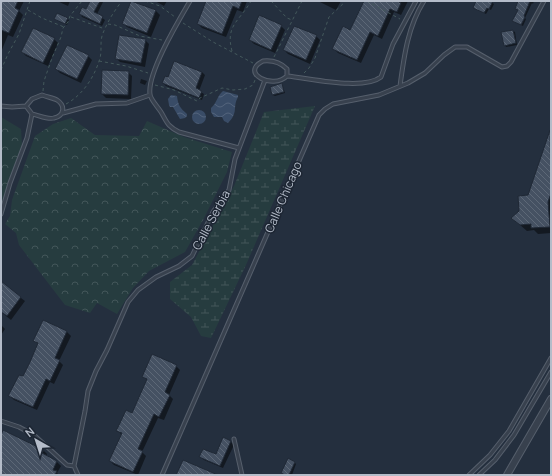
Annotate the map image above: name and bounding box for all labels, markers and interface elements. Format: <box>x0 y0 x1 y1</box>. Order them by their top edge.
street label: Calle Chicago <box>260 159 306 235</box>
street label: Calle Serbia <box>188 187 234 253</box>
north arrow <box>16 420 56 460</box>
text: N <box>22 423 37 440</box>

